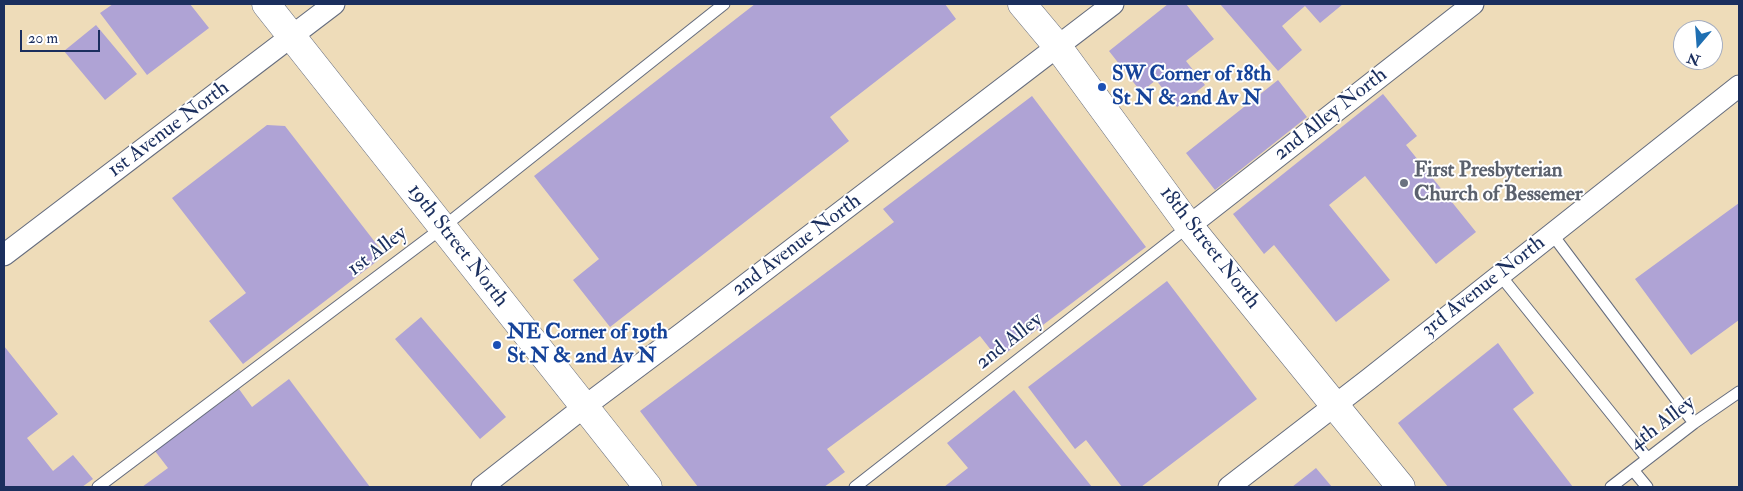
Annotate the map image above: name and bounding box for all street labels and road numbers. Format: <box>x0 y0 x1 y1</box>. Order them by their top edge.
street label: 2nd Alley North <box>1269 63 1393 167</box>
street label: 1st Avenue North <box>103 76 235 184</box>
street label: 19th Street North <box>401 179 513 313</box>
street label: 18th Street North <box>1153 182 1265 314</box>
street label: 2nd Avenue North <box>727 189 867 303</box>
street label: 1st Alley <box>343 221 413 283</box>
street label: 3rd Avenue North <box>1417 231 1551 343</box>
street label: 2nd Alley <box>971 308 1049 376</box>
street label: 4th Alley <box>1625 391 1701 457</box>

